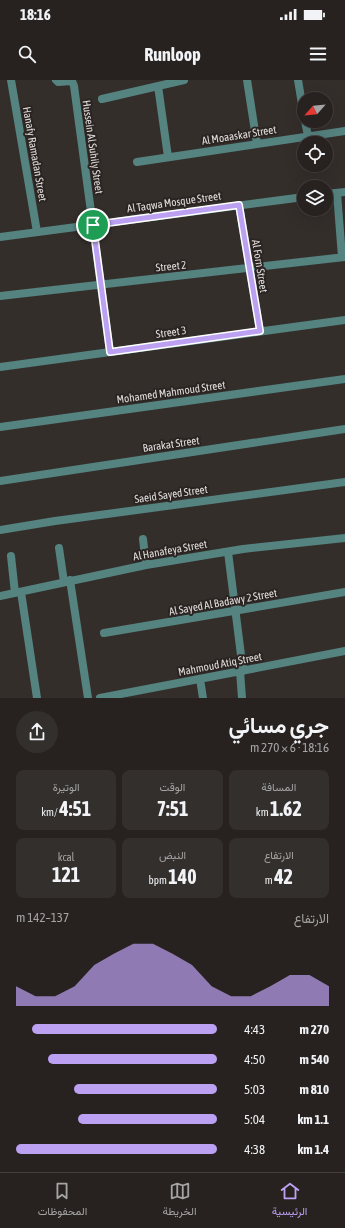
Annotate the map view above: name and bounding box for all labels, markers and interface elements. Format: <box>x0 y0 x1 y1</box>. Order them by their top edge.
text: 18:16 <box>20 6 51 23</box>
icon: search <box>16 43 38 65</box>
icon: menu <box>307 43 329 65</box>
text: Runloop <box>144 44 201 65</box>
north arrow <box>297 92 333 128</box>
map controls <box>297 92 333 216</box>
street label: Hussein Al Suhily Street <box>80 99 106 195</box>
street label: Hanafy Ramadan Street <box>21 106 49 202</box>
street label: Al Moaaskar Street <box>201 123 277 147</box>
button: locate <box>297 136 333 172</box>
button: layers <box>297 180 333 216</box>
street label: Al Taqwa Mosque Street <box>126 189 222 215</box>
pin <box>76 208 110 242</box>
icon: arrive <box>82 214 104 236</box>
street label: Al Forn Street <box>250 239 270 293</box>
street label: Street 2 <box>155 258 187 274</box>
street label: Street 3 <box>155 324 187 340</box>
street label: Mohamed Mahmoud Street <box>116 378 226 406</box>
street label: Barakat Street <box>142 434 200 454</box>
street label: Saeid Sayed Street <box>134 483 208 505</box>
street label: Al Hanafeya Street <box>132 538 208 562</box>
street label: Al Sayed Al Badawy 2 Street <box>168 587 278 617</box>
street label: Mahmoud Atiq Street <box>177 650 263 678</box>
button: share <box>16 711 58 753</box>
text: جري مسائي <box>228 712 329 738</box>
text: 18:16 · 6 × 270 m <box>250 740 329 755</box>
text: الوتيرة <box>53 781 80 793</box>
text: الوقت <box>160 781 185 793</box>
text: المسافة <box>261 781 296 793</box>
text: 4:51 <box>59 797 91 820</box>
text: 7:51 <box>157 797 188 820</box>
text: 1.62 <box>270 797 302 820</box>
text: /km <box>41 806 59 818</box>
text: km <box>256 806 270 818</box>
text: النبض <box>159 849 186 861</box>
text: الارتفاع <box>264 849 294 861</box>
text: kcal <box>58 851 75 863</box>
text: 121 <box>52 863 80 886</box>
text: 140 <box>168 865 197 888</box>
text: 42 <box>274 865 293 888</box>
text: bpm <box>148 874 168 886</box>
text: m <box>265 874 274 886</box>
text: 137–142 m <box>16 910 69 925</box>
text: الارتفاع <box>294 911 329 926</box>
text: 4:43 <box>244 1022 265 1037</box>
text: 270 m <box>300 1022 329 1037</box>
text: 4:50 <box>244 1052 265 1067</box>
text: 540 m <box>300 1052 329 1067</box>
text: 5:03 <box>244 1082 265 1097</box>
text: 810 m <box>300 1082 329 1097</box>
text: 5:04 <box>244 1112 265 1127</box>
text: 1.1 km <box>298 1112 329 1127</box>
text: 4:38 <box>244 1142 265 1157</box>
text: 1.4 km <box>298 1142 329 1157</box>
tab: المحفوظات <box>38 1180 87 1221</box>
tab: الخريطة <box>162 1180 197 1221</box>
tab: الرئيسية <box>272 1180 307 1221</box>

